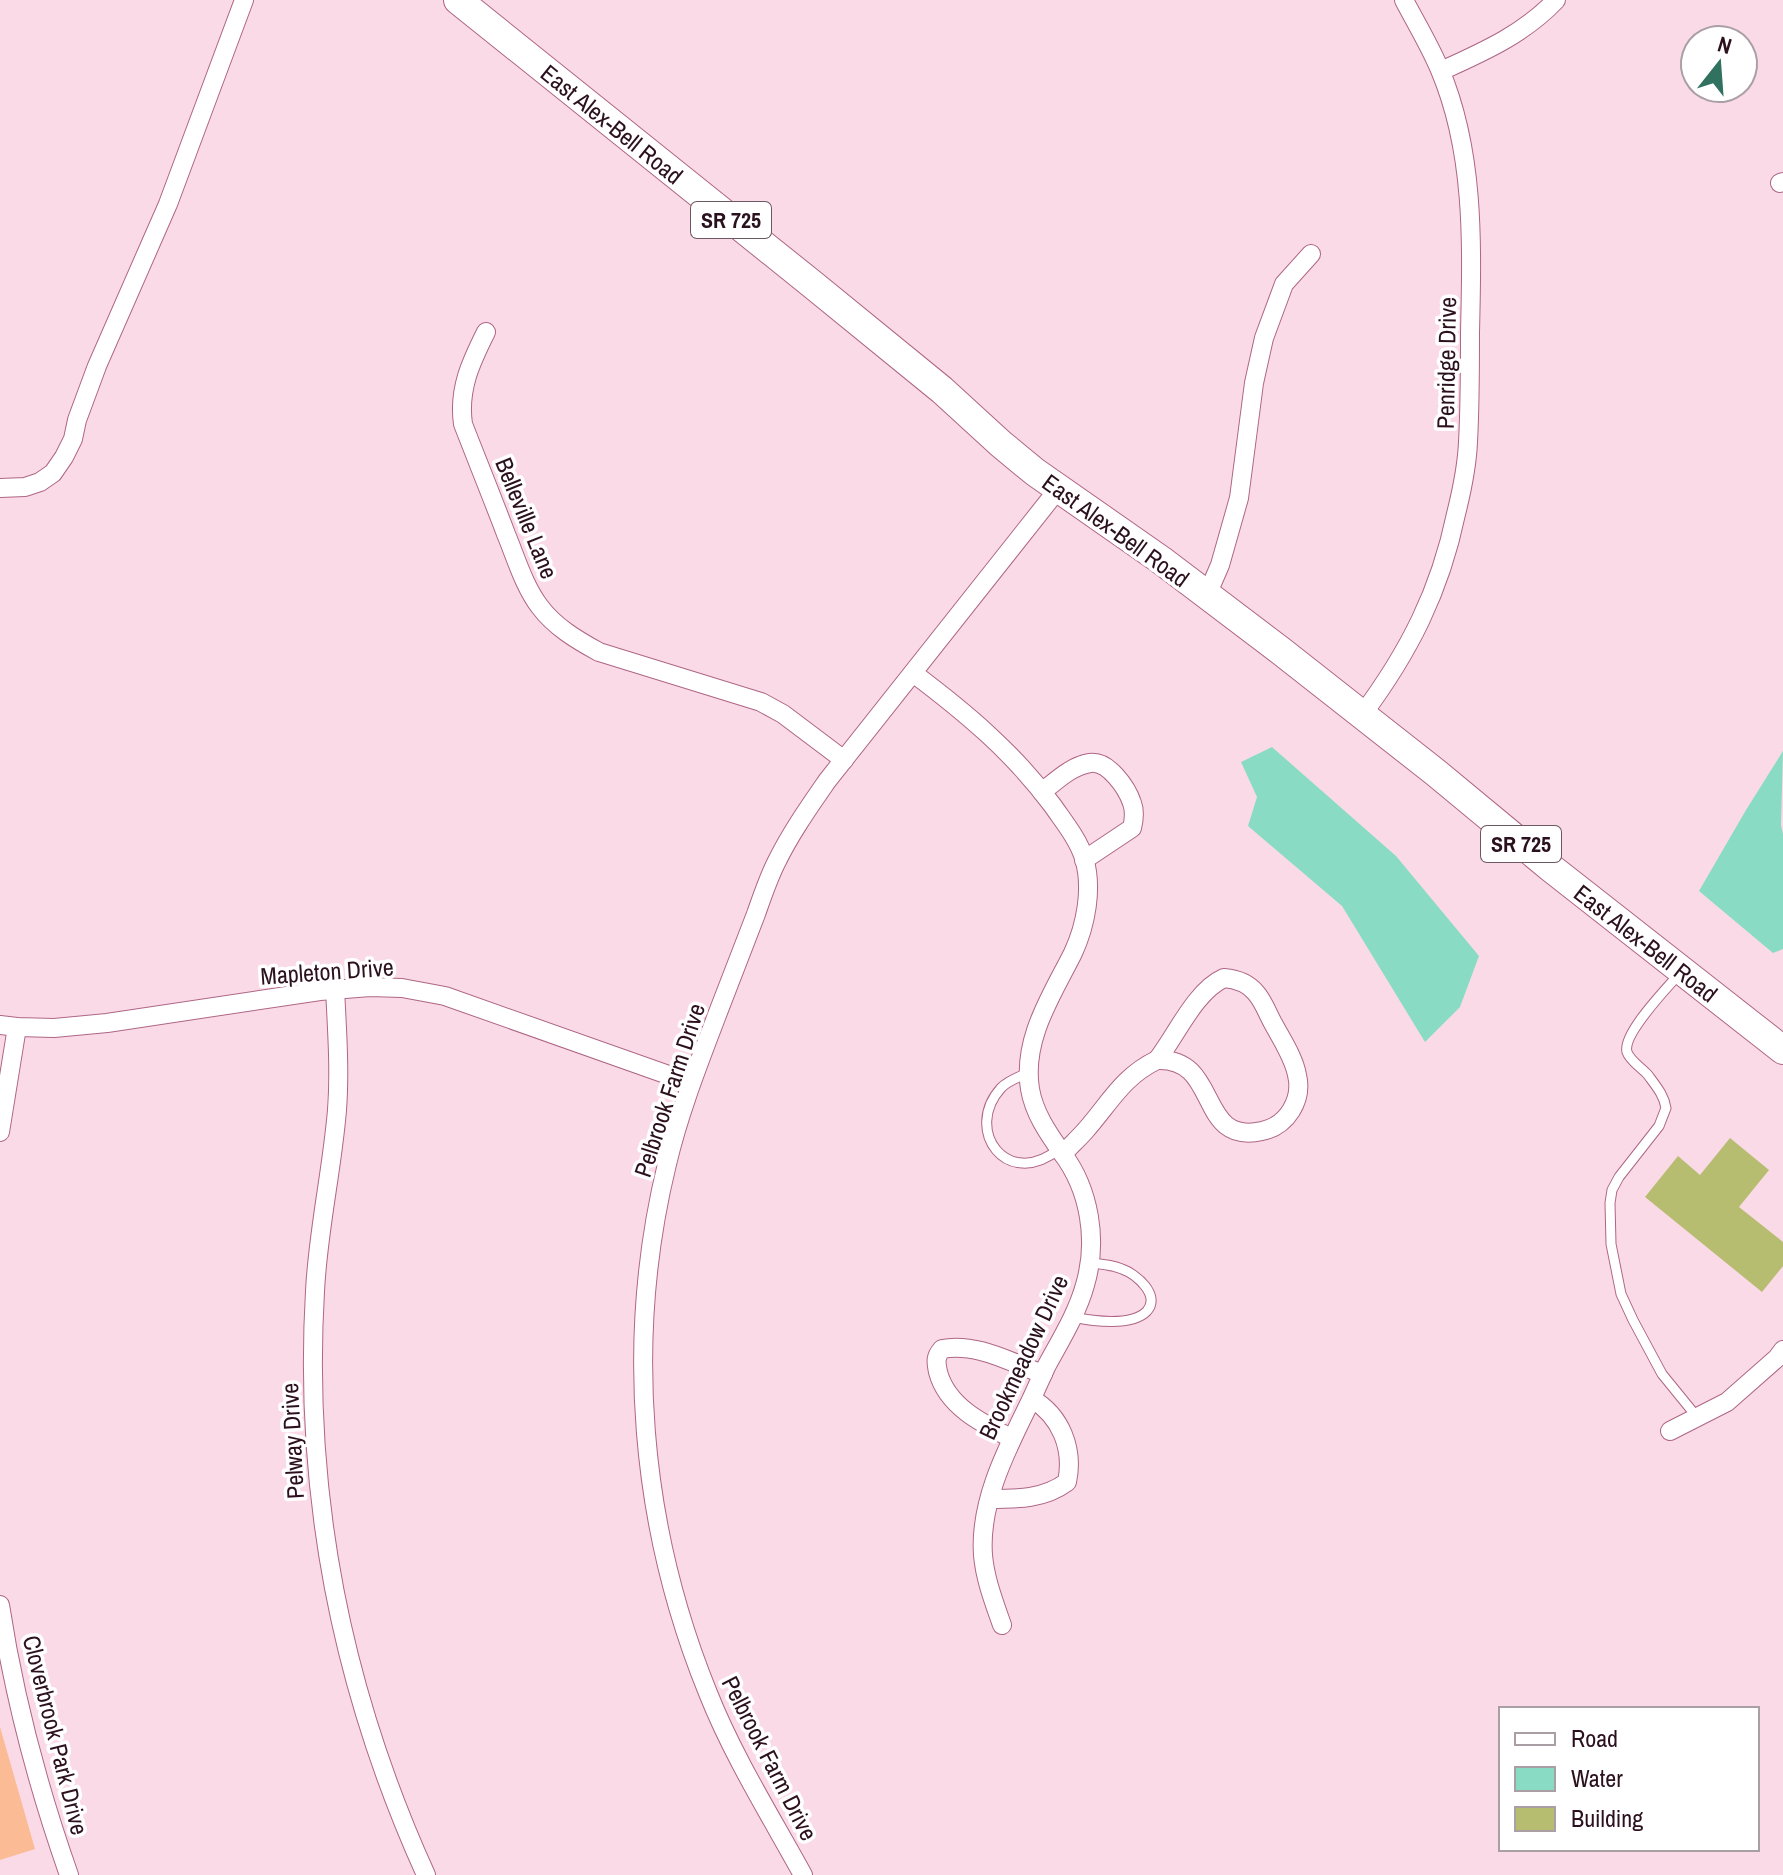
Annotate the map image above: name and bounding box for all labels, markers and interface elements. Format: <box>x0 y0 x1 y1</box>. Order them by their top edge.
north arrow <box>1679 24 1759 104</box>
text: N <box>1714 29 1735 61</box>
street label: East Alex-Bell Road <box>534 57 690 191</box>
road number: SR 725 <box>691 202 771 238</box>
street label: Penridge Drive <box>1429 297 1463 429</box>
street label: Belleville Lane <box>488 453 566 583</box>
street label: East Alex-Bell Road <box>1036 466 1196 594</box>
road number: SR 725 <box>1481 826 1561 862</box>
street label: East Alex-Bell Road <box>1568 877 1724 1009</box>
street label: Mapleton Drive <box>259 950 395 992</box>
street label: Pelbrook Farm Drive <box>626 999 712 1181</box>
street label: Brookmeadow Drive <box>971 1269 1075 1445</box>
street label: Pelway Drive <box>273 1382 311 1500</box>
street label: Cloverbrook Park Drive <box>16 1632 96 1838</box>
street label: Pelbrook Farm Drive <box>715 1670 825 1846</box>
legend <box>1499 1707 1759 1851</box>
text: Road <box>1571 1722 1618 1754</box>
text: Water <box>1571 1762 1623 1794</box>
text: Building <box>1571 1802 1643 1834</box>

